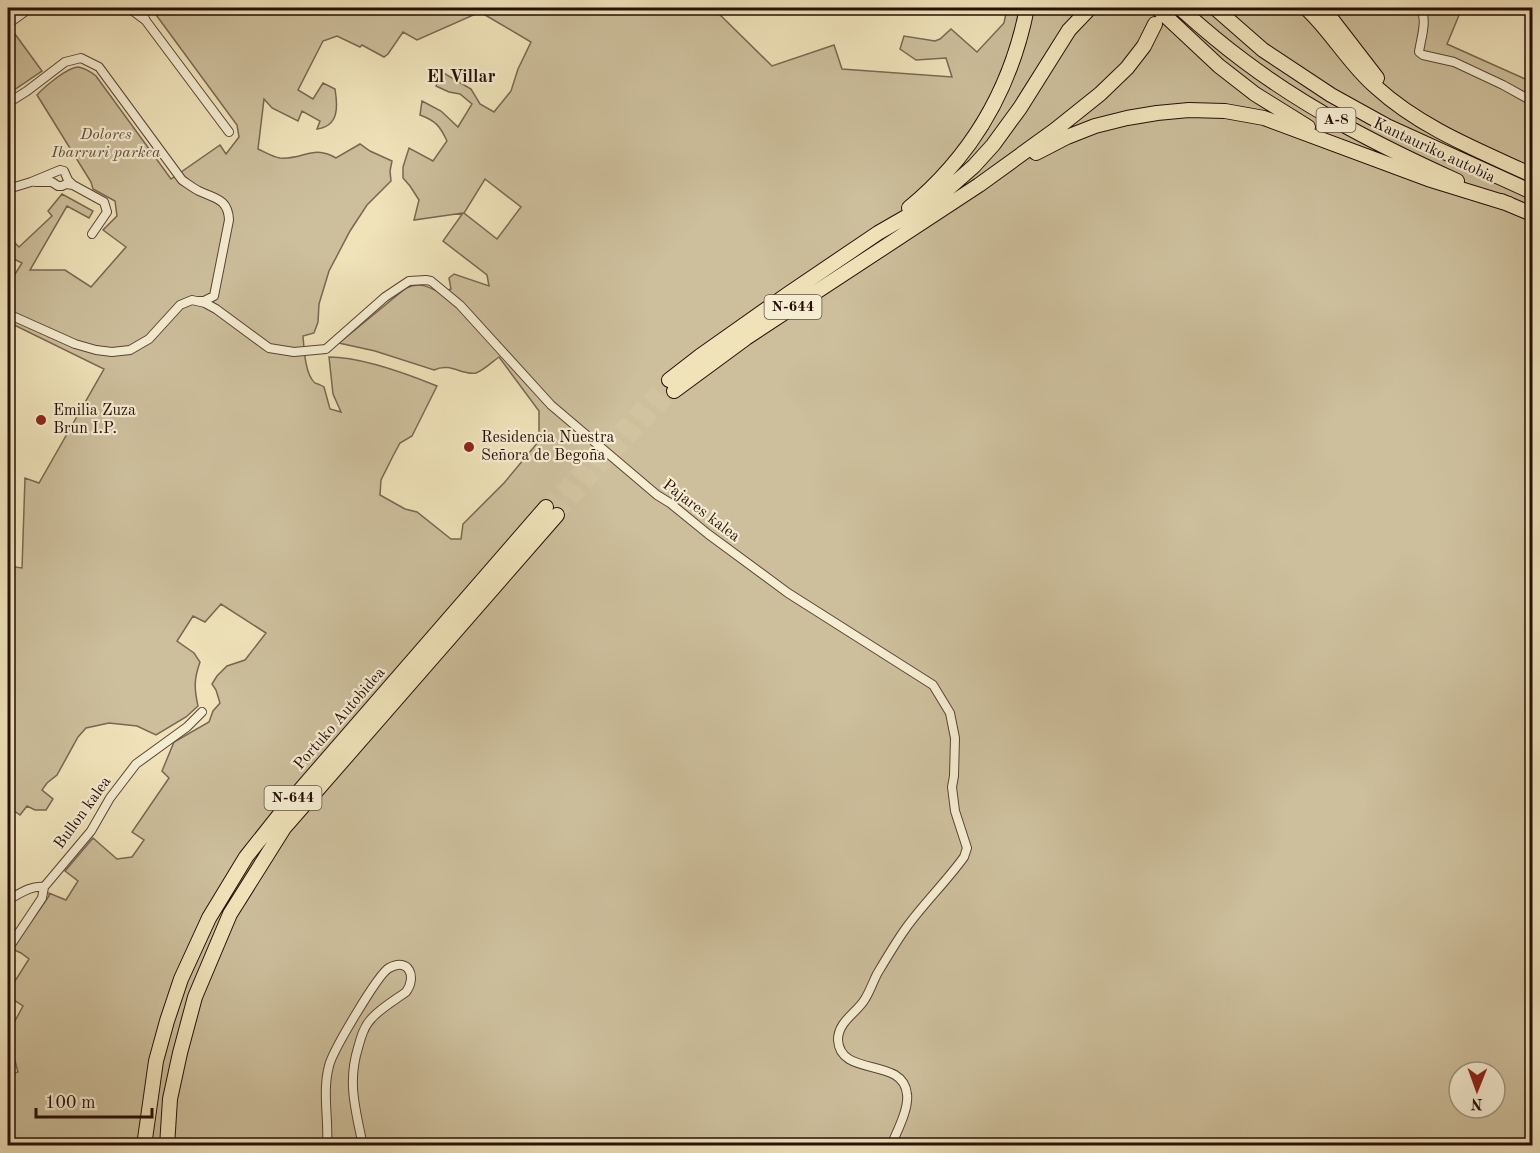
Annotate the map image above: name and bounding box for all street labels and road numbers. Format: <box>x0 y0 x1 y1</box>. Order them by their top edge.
road number: A-8 <box>1316 108 1356 132</box>
street label: Kantauriko autobia <box>1370 116 1498 186</box>
road number: N-644 <box>764 295 822 319</box>
street label: Pajares kalea <box>659 477 743 545</box>
street label: Portuko Autobidea <box>291 665 389 773</box>
street label: Bullon kalea <box>52 774 115 852</box>
road number: N-644 <box>264 786 322 810</box>

